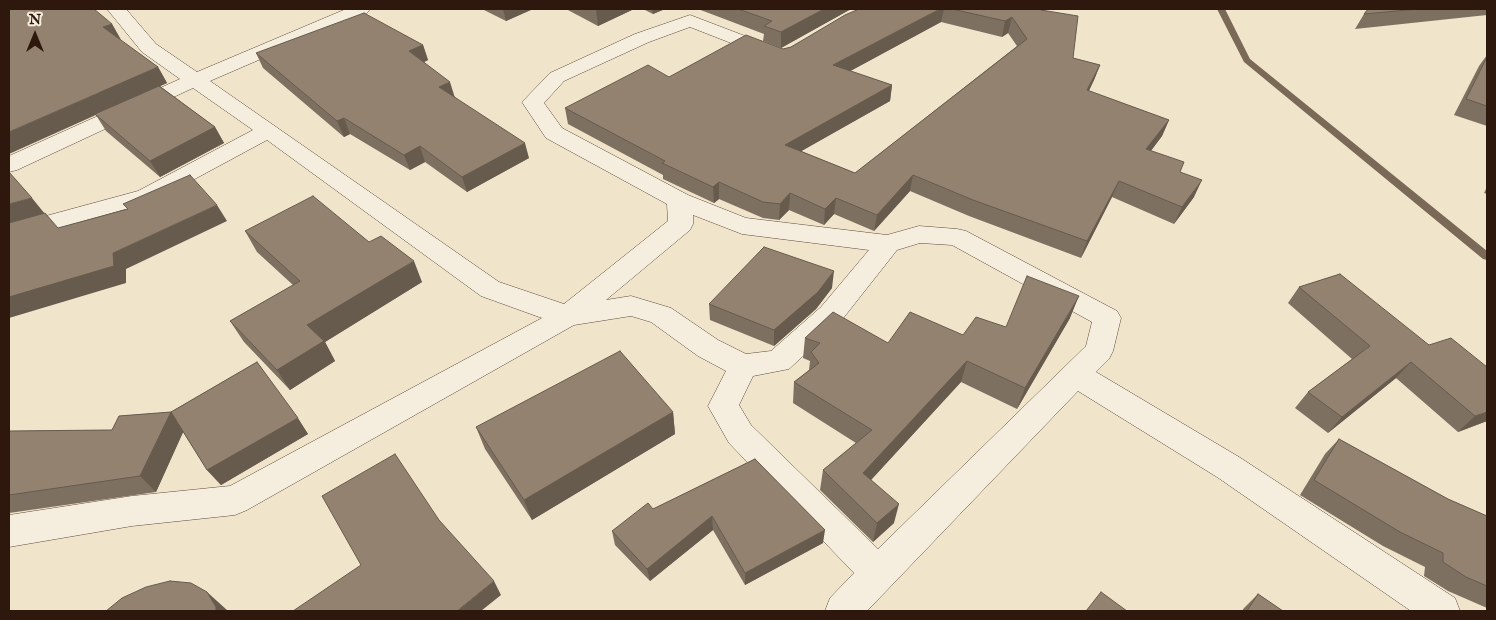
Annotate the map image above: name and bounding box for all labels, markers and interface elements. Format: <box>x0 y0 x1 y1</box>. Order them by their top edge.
north arrow <box>10 10 60 60</box>
text: N <box>29 11 41 29</box>

